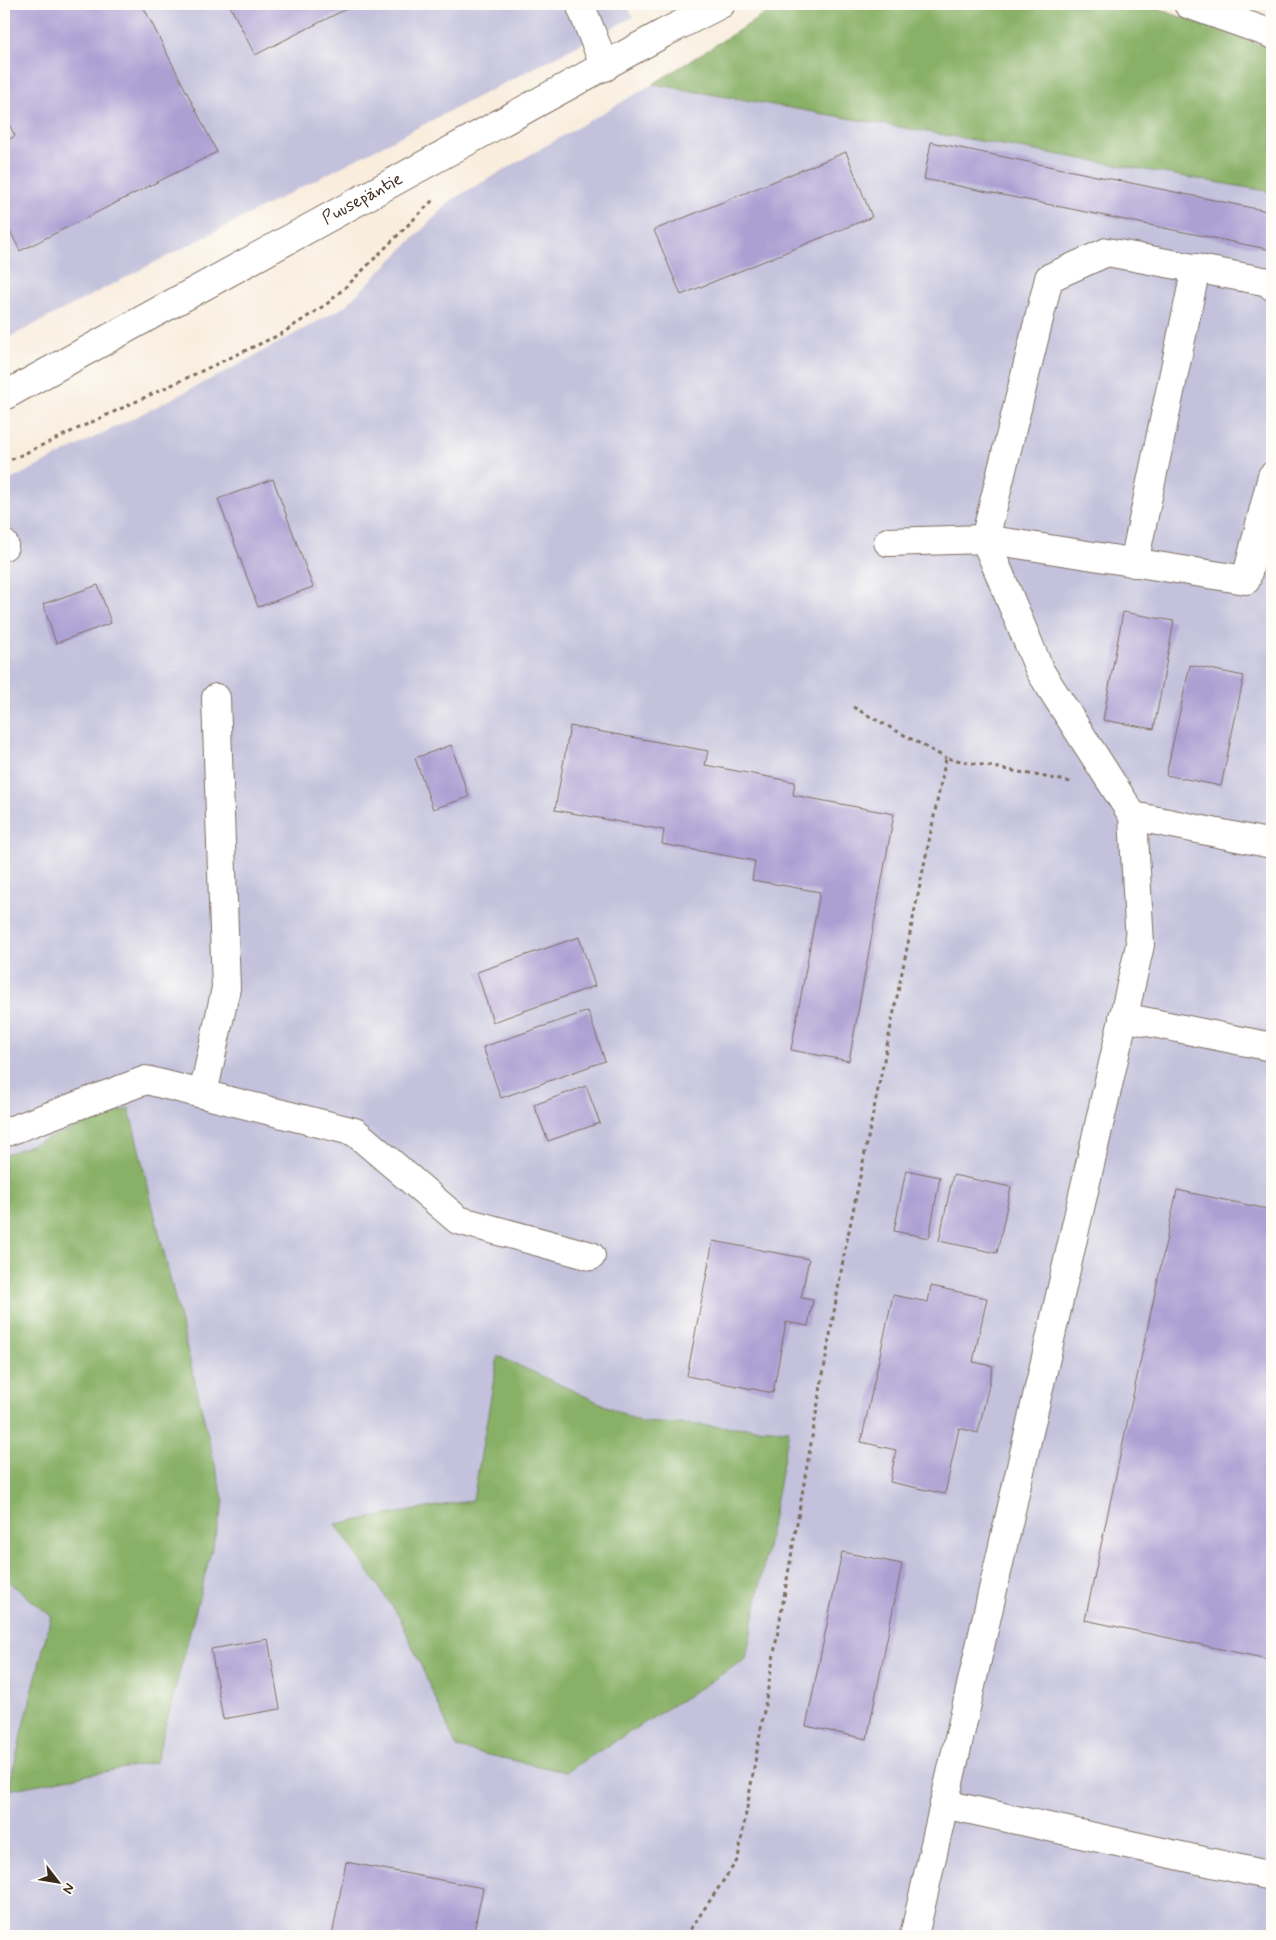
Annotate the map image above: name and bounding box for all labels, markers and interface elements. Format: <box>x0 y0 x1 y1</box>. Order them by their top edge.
street label: Puusepäntie <box>318 167 407 231</box>
north arrow <box>32 1858 82 1908</box>
text: N <box>58 1880 78 1897</box>

